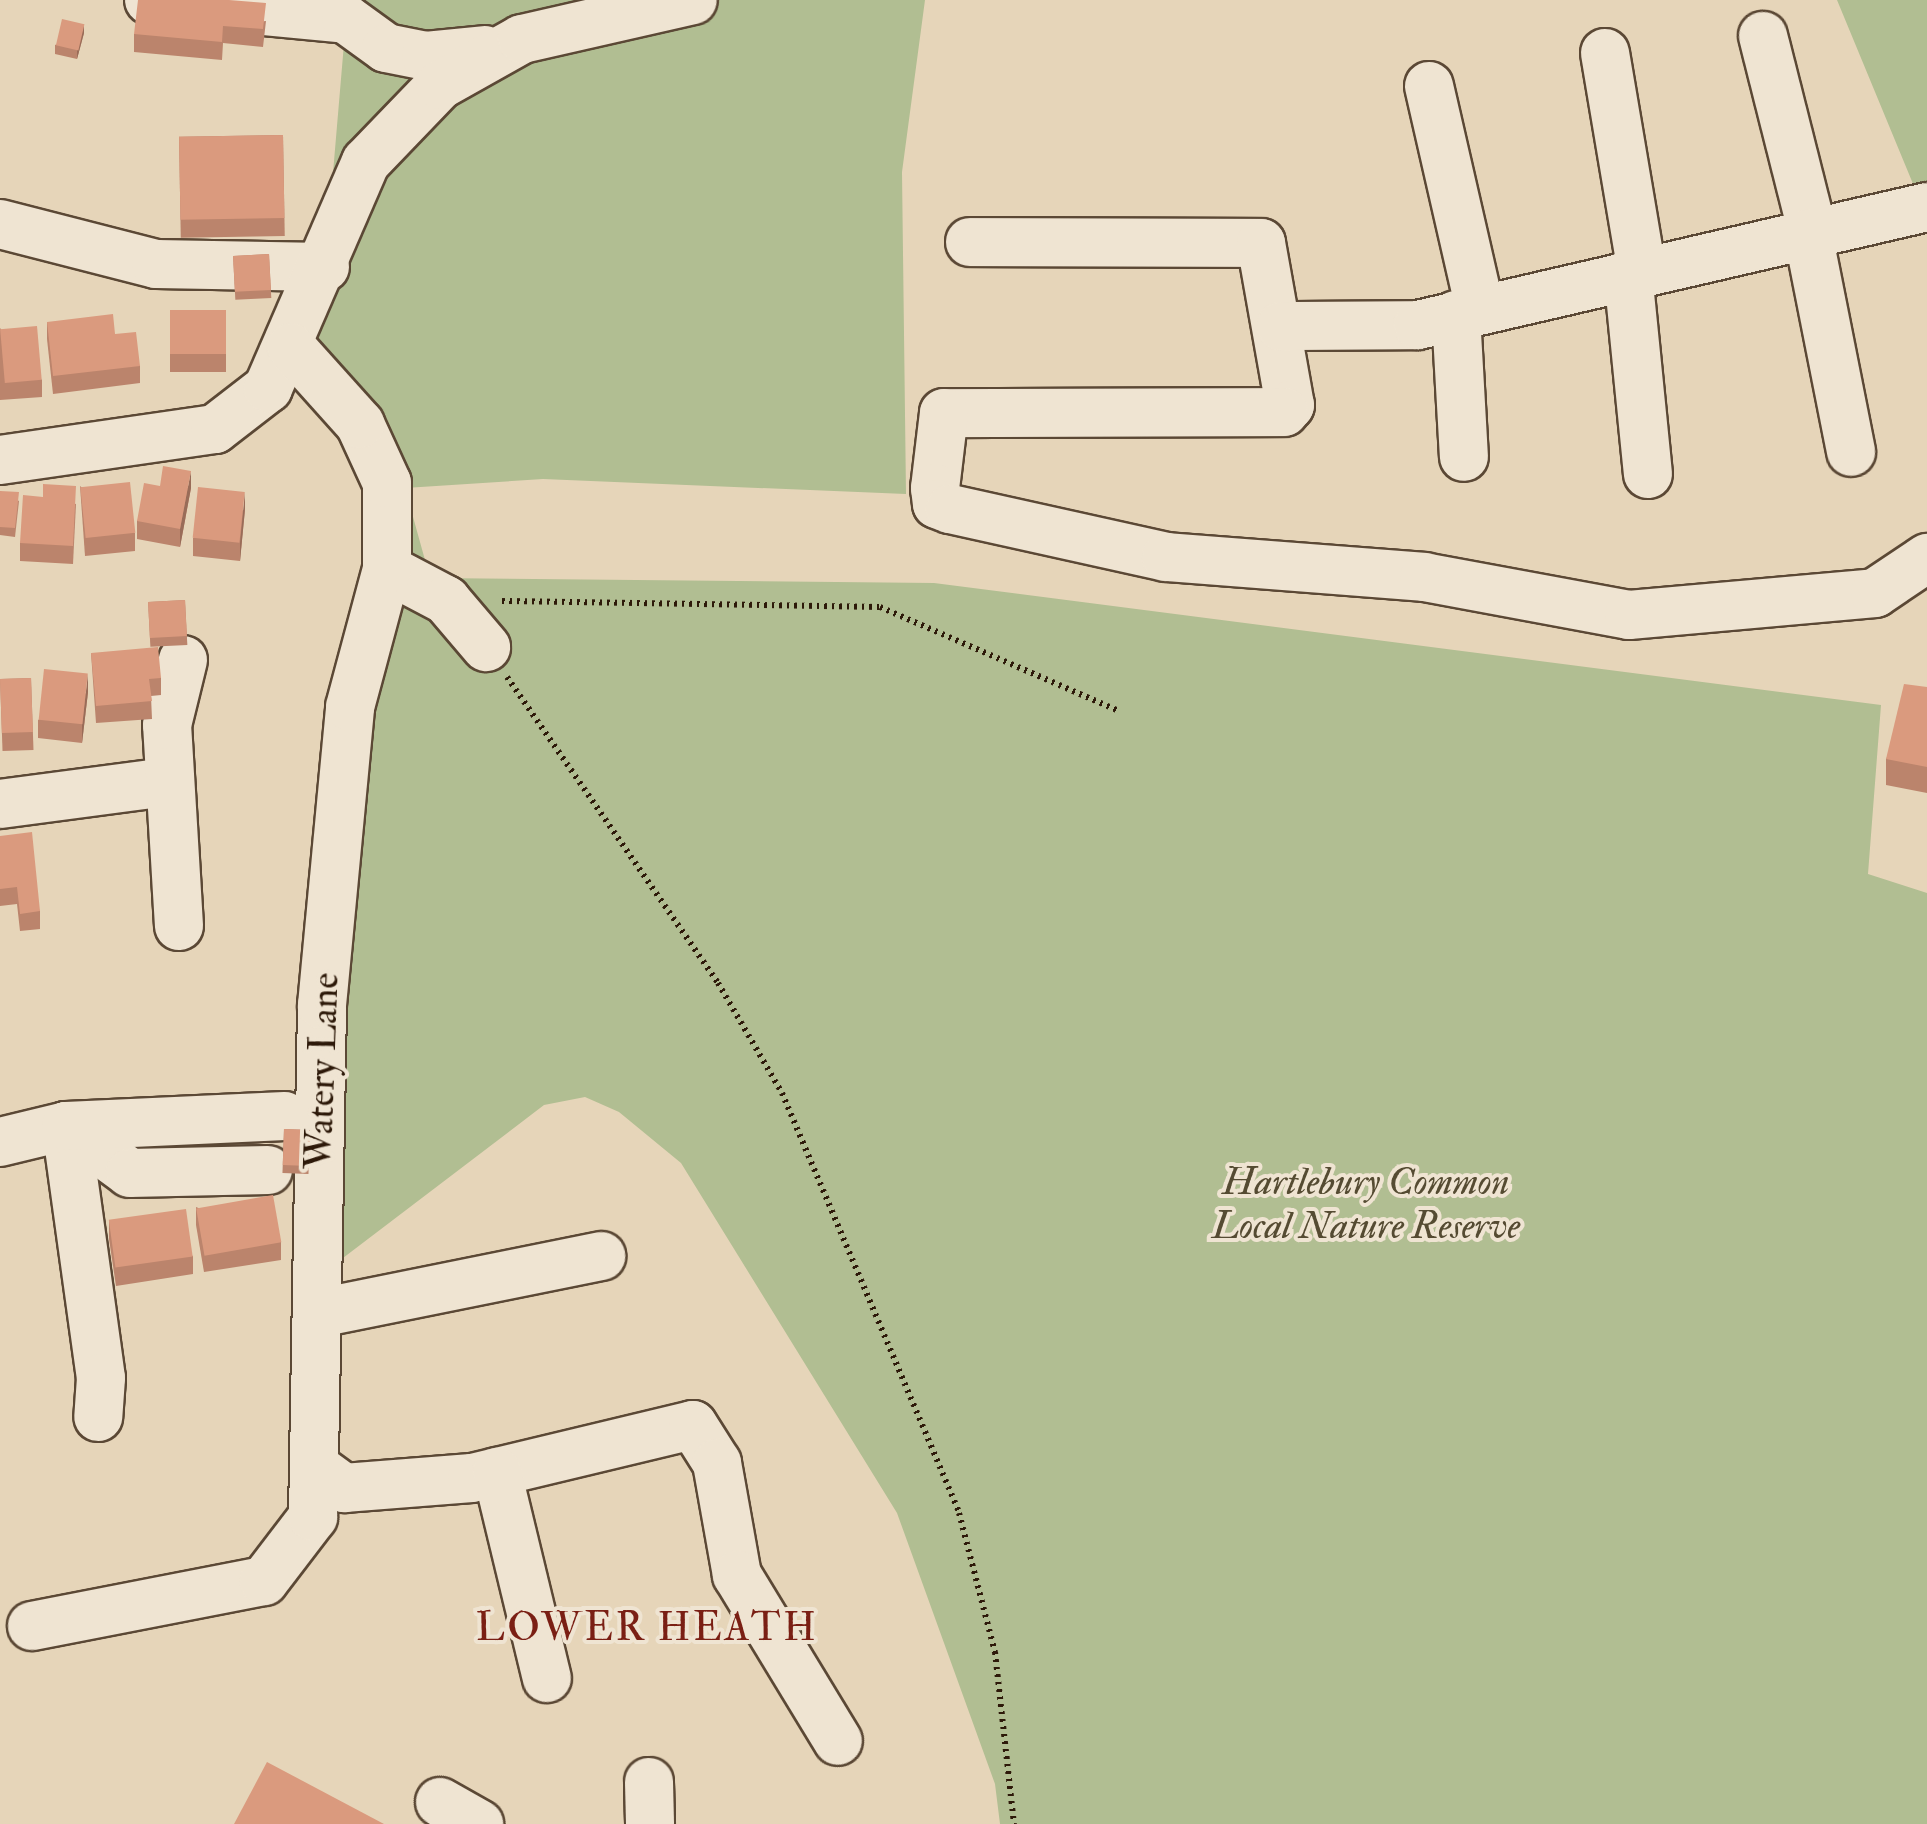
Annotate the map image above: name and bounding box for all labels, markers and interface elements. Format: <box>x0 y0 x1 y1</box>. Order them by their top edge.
street label: Watery Lane <box>297 972 349 1170</box>
park label: Hartlebury Common Local Nature Reserve <box>1212 1160 1520 1250</box>
district label: LOWER HEATH <box>476 1604 818 1652</box>

